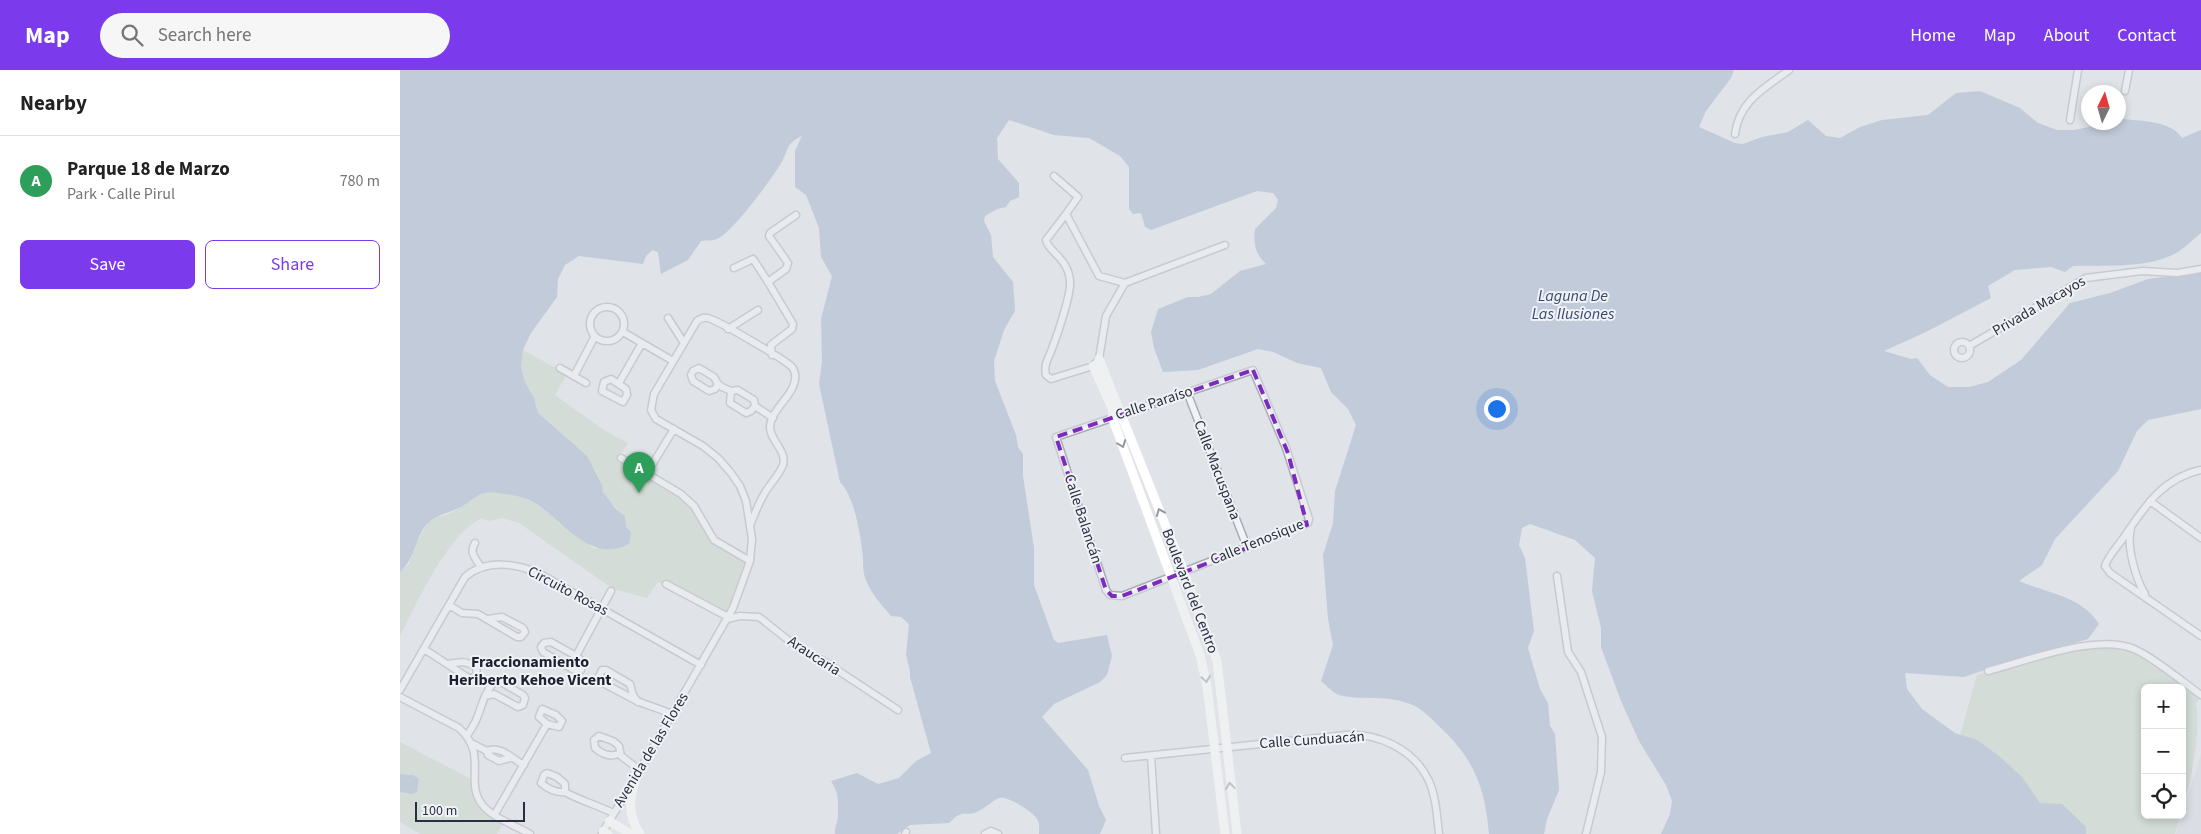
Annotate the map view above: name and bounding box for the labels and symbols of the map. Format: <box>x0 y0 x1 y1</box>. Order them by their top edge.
north arrow <box>2081 85 2126 130</box>
street label: Privada Macayos <box>1988 271 2090 341</box>
water label: Laguna De Las Ilusiones <box>1532 285 1615 325</box>
street label: Calle Paraíso <box>1113 381 1195 425</box>
your location <box>1484 396 1510 422</box>
street label: Calle Macuspana <box>1188 417 1246 523</box>
one-way arrow <box>1116 439 1126 447</box>
pin: A <box>623 452 655 493</box>
street label: Calle Balancán <box>1059 472 1107 566</box>
one-way arrow <box>1156 508 1167 517</box>
street label: Calle Tenosique <box>1207 514 1307 570</box>
street label: Boulevard del Centro <box>1157 526 1223 656</box>
street label: Circuito Rosas <box>524 561 612 621</box>
street label: Araucaria <box>783 631 845 681</box>
district label: Fraccionamiento Heriberto Kehoe Vicent <box>449 651 611 691</box>
one-way arrow <box>1200 674 1210 683</box>
street label: Avenida de las Flores <box>608 689 694 811</box>
street label: Calle Cunduacán <box>1259 726 1365 754</box>
one-way arrow <box>1226 781 1236 790</box>
scale bar <box>415 799 525 822</box>

